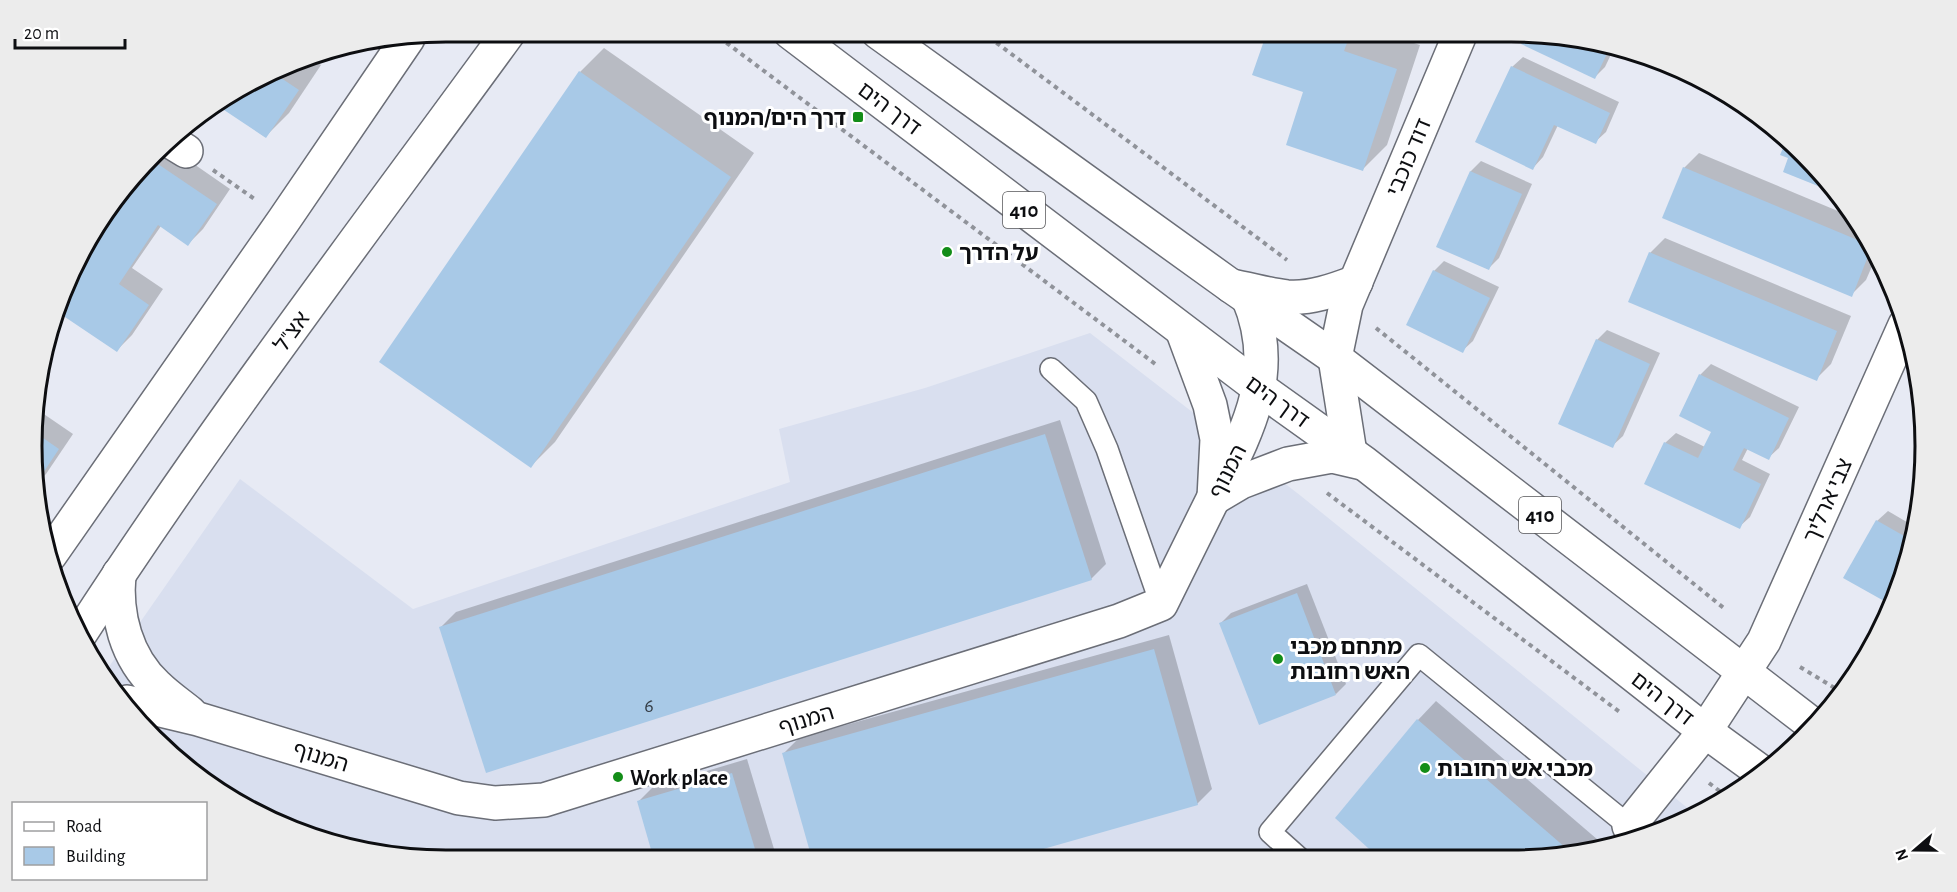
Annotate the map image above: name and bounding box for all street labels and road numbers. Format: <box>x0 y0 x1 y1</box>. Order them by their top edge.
street label: דרך הים <box>854 78 925 139</box>
street label: דוד כוכבי <box>1383 115 1435 200</box>
road number: 410 <box>1003 192 1045 228</box>
street label: אצ"ל <box>270 307 314 356</box>
street label: דרך הים <box>1242 372 1313 432</box>
street label: המנוף <box>1205 441 1251 502</box>
street label: צבי ארליך <box>1800 455 1856 546</box>
road number: 410 <box>1519 497 1561 533</box>
street label: דרך הים <box>1627 668 1698 730</box>
street label: המנוף <box>776 701 837 739</box>
street label: המנוף <box>290 738 351 776</box>

